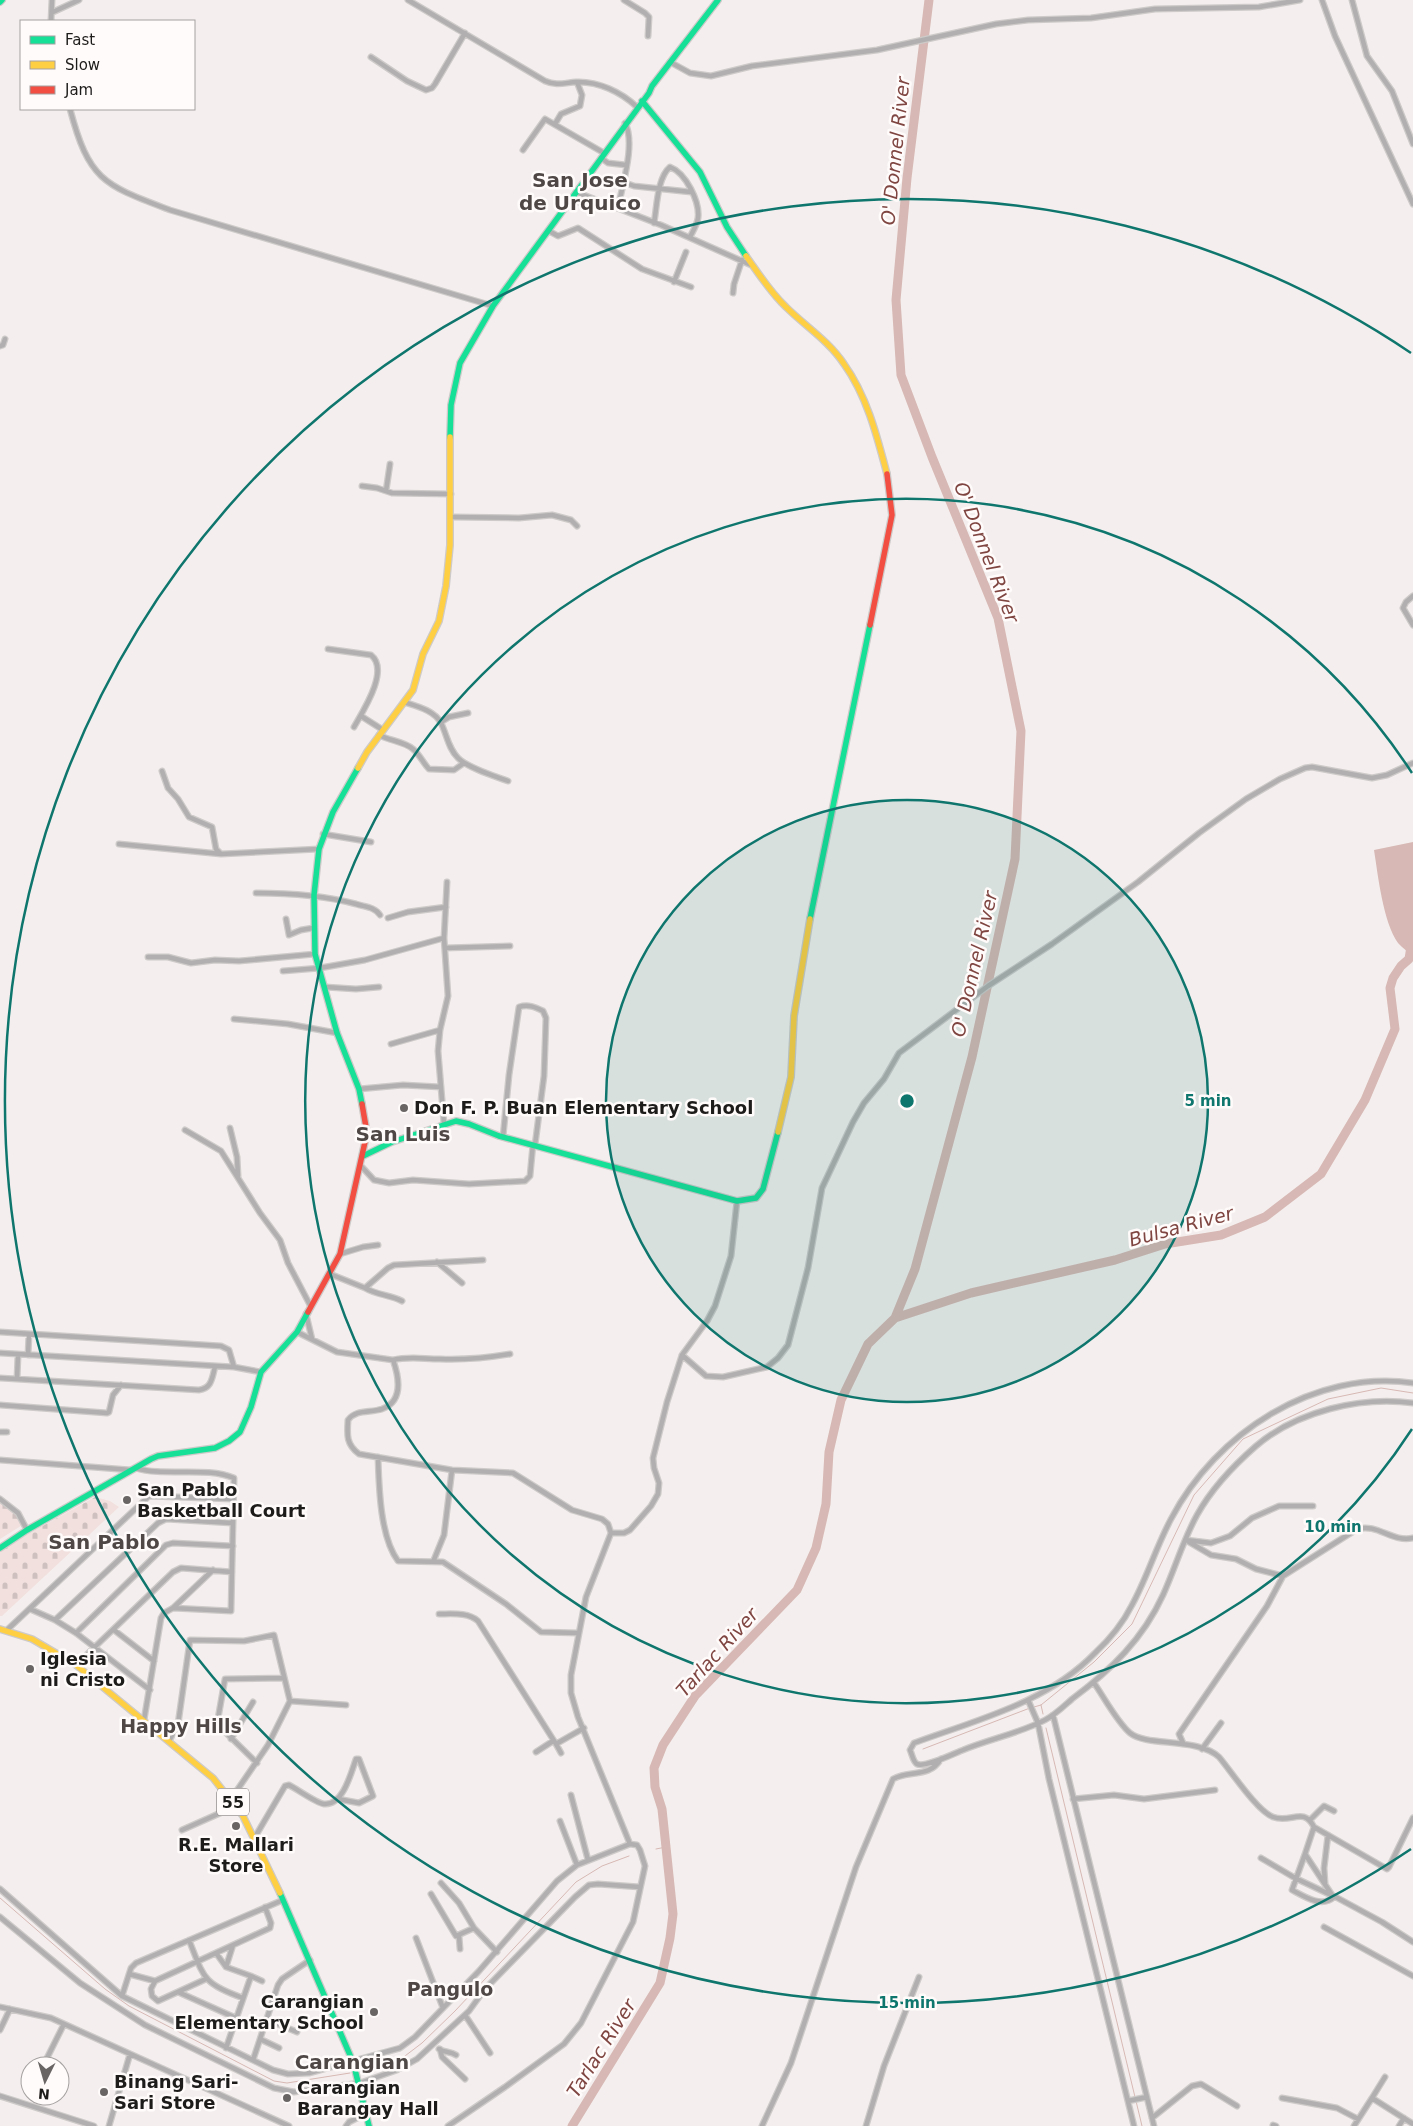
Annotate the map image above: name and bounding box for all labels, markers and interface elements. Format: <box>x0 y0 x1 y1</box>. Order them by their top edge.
legend <box>20 20 195 110</box>
text: Fast <box>65 31 95 49</box>
text: Slow <box>65 56 100 74</box>
water label: O' Donnel River <box>876 75 914 226</box>
text: Jam <box>64 81 93 99</box>
district label: San Jose de Urquico <box>519 168 641 215</box>
water label: O' Donnel River <box>950 479 1024 627</box>
water label: O' Donnel River <box>947 888 1002 1039</box>
centre of rings <box>898 1092 916 1110</box>
text: 5 min <box>1184 1092 1232 1110</box>
place label: Don F. P. Buan Elementary School <box>414 1097 753 1118</box>
marker: Don F. P. Buan Elementary School <box>398 1102 410 1114</box>
district label: San Luis <box>356 1122 450 1146</box>
water label: Bulsa River <box>1126 1201 1237 1250</box>
place label: San Pablo Basketball Court <box>137 1479 306 1521</box>
marker: San Pablo Basketball Court <box>121 1494 133 1506</box>
text: 10 min <box>1304 1518 1362 1536</box>
district label: San Pablo <box>48 1530 160 1554</box>
water label: Tarlac River <box>671 1602 763 1701</box>
place label: Iglesia ni Cristo <box>40 1648 125 1690</box>
marker: Iglesia ni Cristo <box>24 1663 36 1675</box>
district label: Happy Hills <box>120 1715 242 1737</box>
road number: 55 <box>217 1788 249 1815</box>
marker: R.E. Mallari Store <box>230 1820 242 1832</box>
place label: R.E. Mallari Store <box>178 1834 294 1876</box>
district label: Pangulo <box>407 1978 493 2000</box>
place label: Carangian Elementary School <box>175 1991 364 2033</box>
water label: Tarlac River <box>562 1994 641 2101</box>
text: 15 min <box>878 1994 936 2012</box>
marker: Carangian Elementary School <box>368 2006 380 2018</box>
district label: Carangian <box>295 2050 409 2074</box>
north arrow <box>20 2056 70 2106</box>
place label: Binang Sari- Sari Store <box>114 2071 238 2113</box>
place label: Carangian Barangay Hall <box>297 2077 439 2119</box>
text: N <box>37 2085 50 2102</box>
marker: Binang Sari- Sari Store <box>98 2086 110 2098</box>
marker: Carangian Barangay Hall <box>281 2092 293 2104</box>

